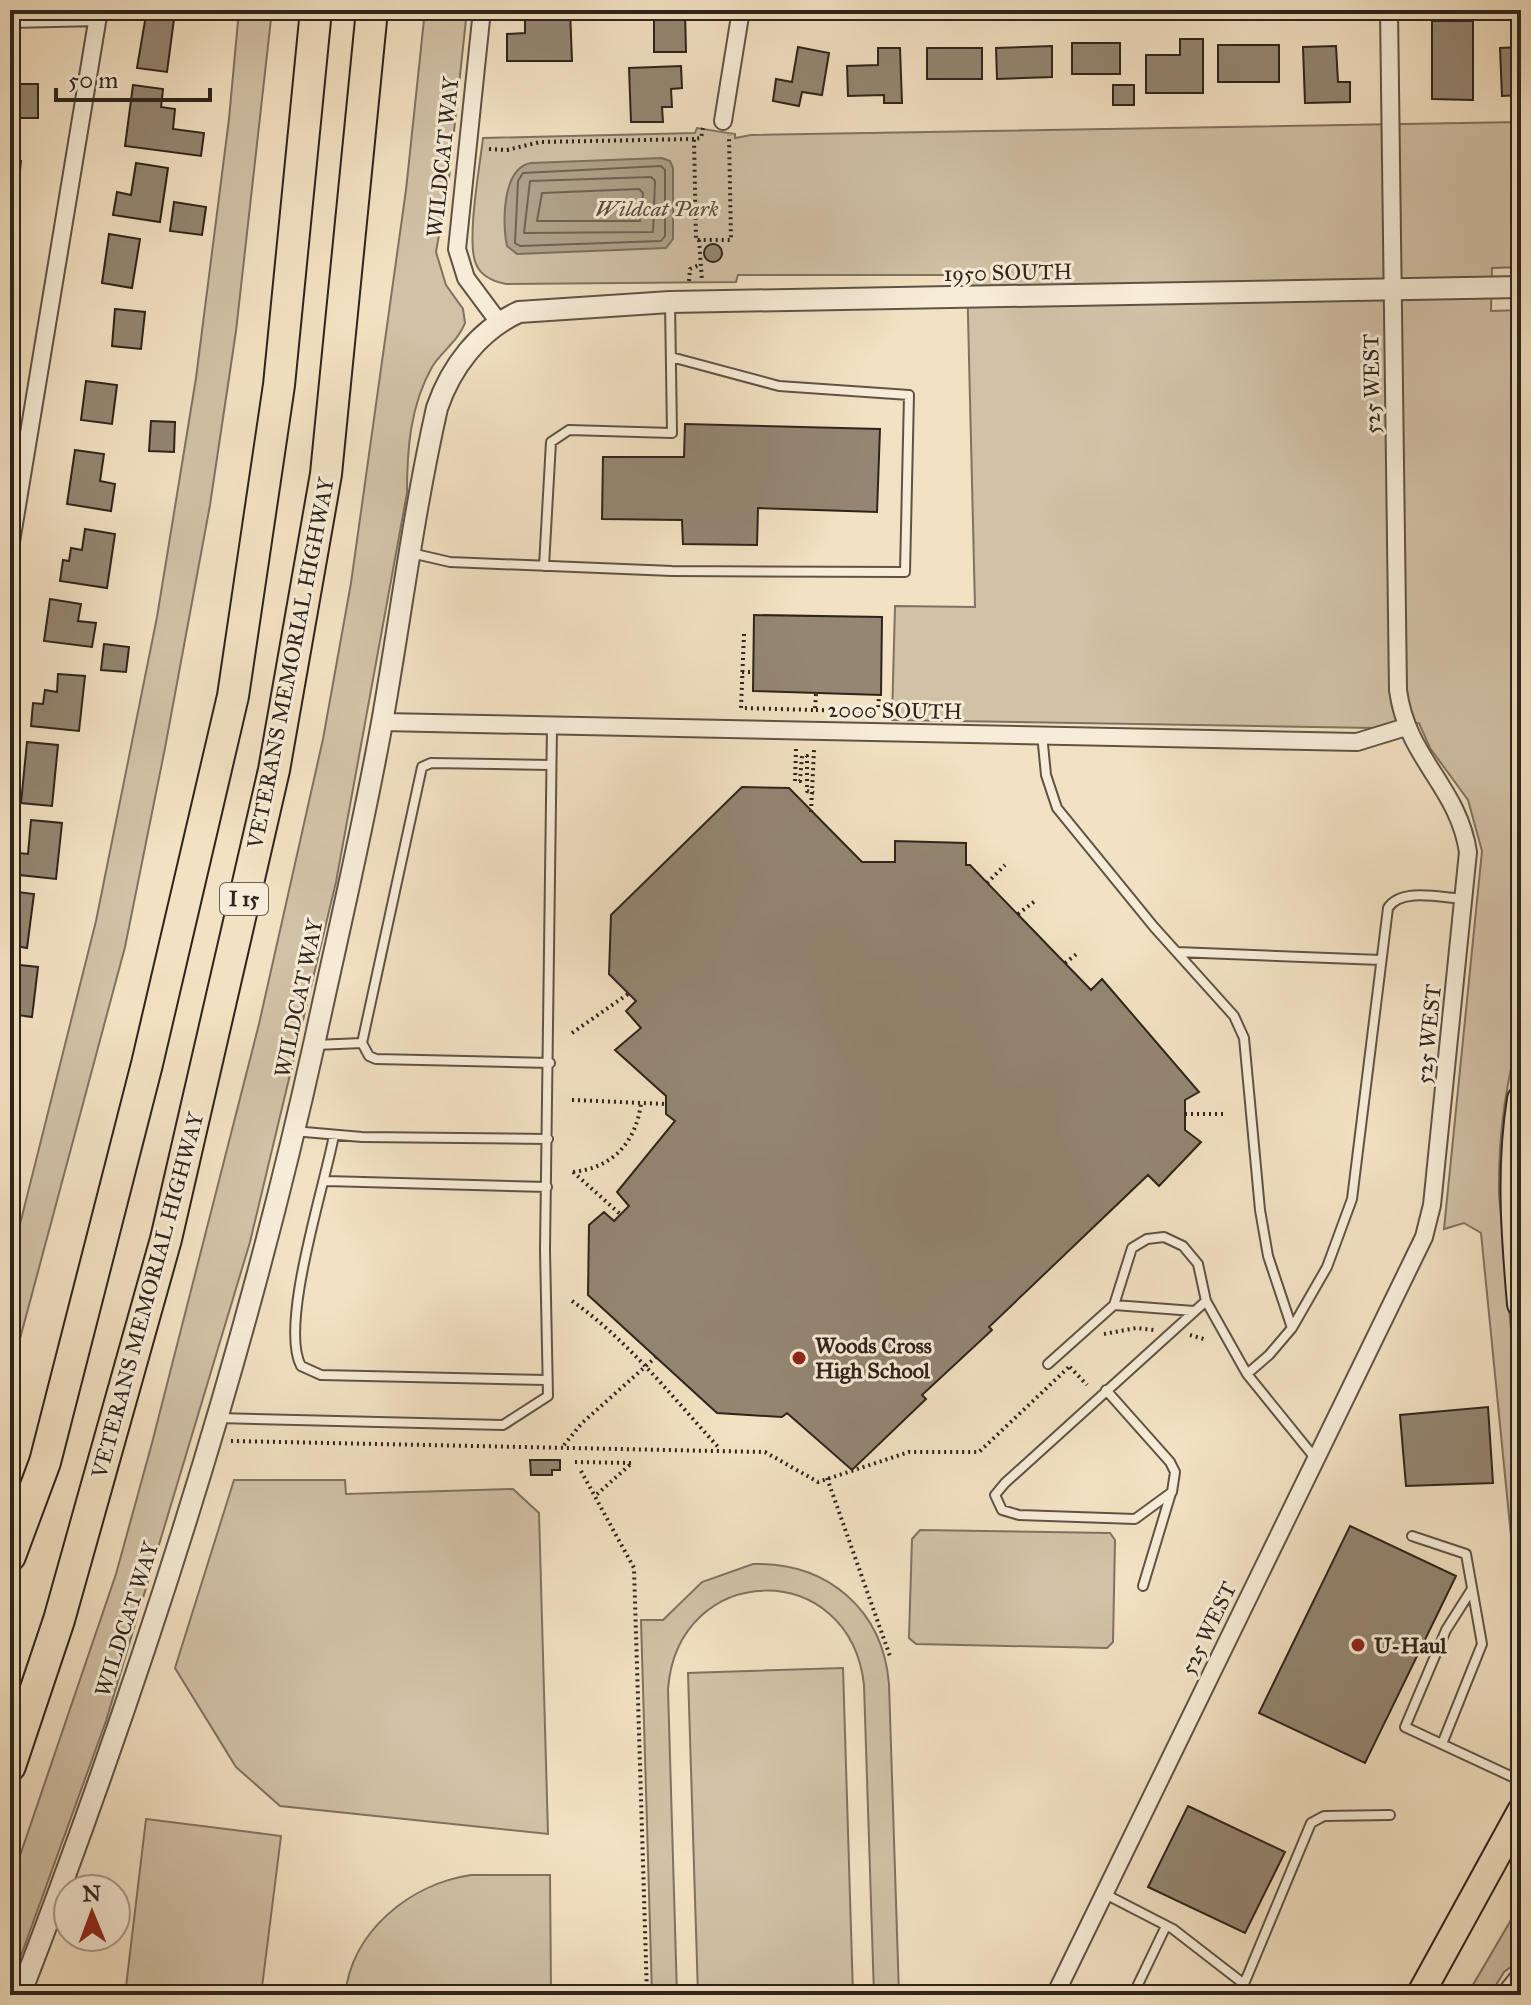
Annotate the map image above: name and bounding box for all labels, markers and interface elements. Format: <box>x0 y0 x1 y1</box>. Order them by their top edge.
scale bar <box>56 52 210 102</box>
text: 50 m <box>68 65 118 95</box>
street label: WILDCAT WAY <box>421 74 464 239</box>
park label: Wildcat Park <box>595 195 719 222</box>
street label: 1950 SOUTH <box>943 258 1073 287</box>
street label: 525 WEST <box>1357 334 1386 434</box>
street label: VETERANS MEMORIAL HIGHWAY <box>241 474 340 852</box>
street label: 2000 SOUTH <box>827 696 963 725</box>
road number: I 15 <box>220 883 268 915</box>
street label: WILDCAT WAY <box>269 915 329 1080</box>
street label: 525 WEST <box>1410 983 1447 1085</box>
street label: VETERANS MEMORIAL HIGHWAY <box>85 1108 210 1482</box>
place label: Woods Cross High School <box>815 1332 932 1384</box>
marker: Woods Cross High School <box>790 1349 808 1367</box>
street label: WILDCAT WAY <box>89 1537 165 1700</box>
street label: 525 WEST <box>1174 1577 1243 1679</box>
place label: U-Haul <box>1374 1632 1447 1659</box>
marker: U-Haul <box>1349 1636 1367 1654</box>
north arrow <box>52 1873 132 1953</box>
text: N <box>82 1880 102 1907</box>

